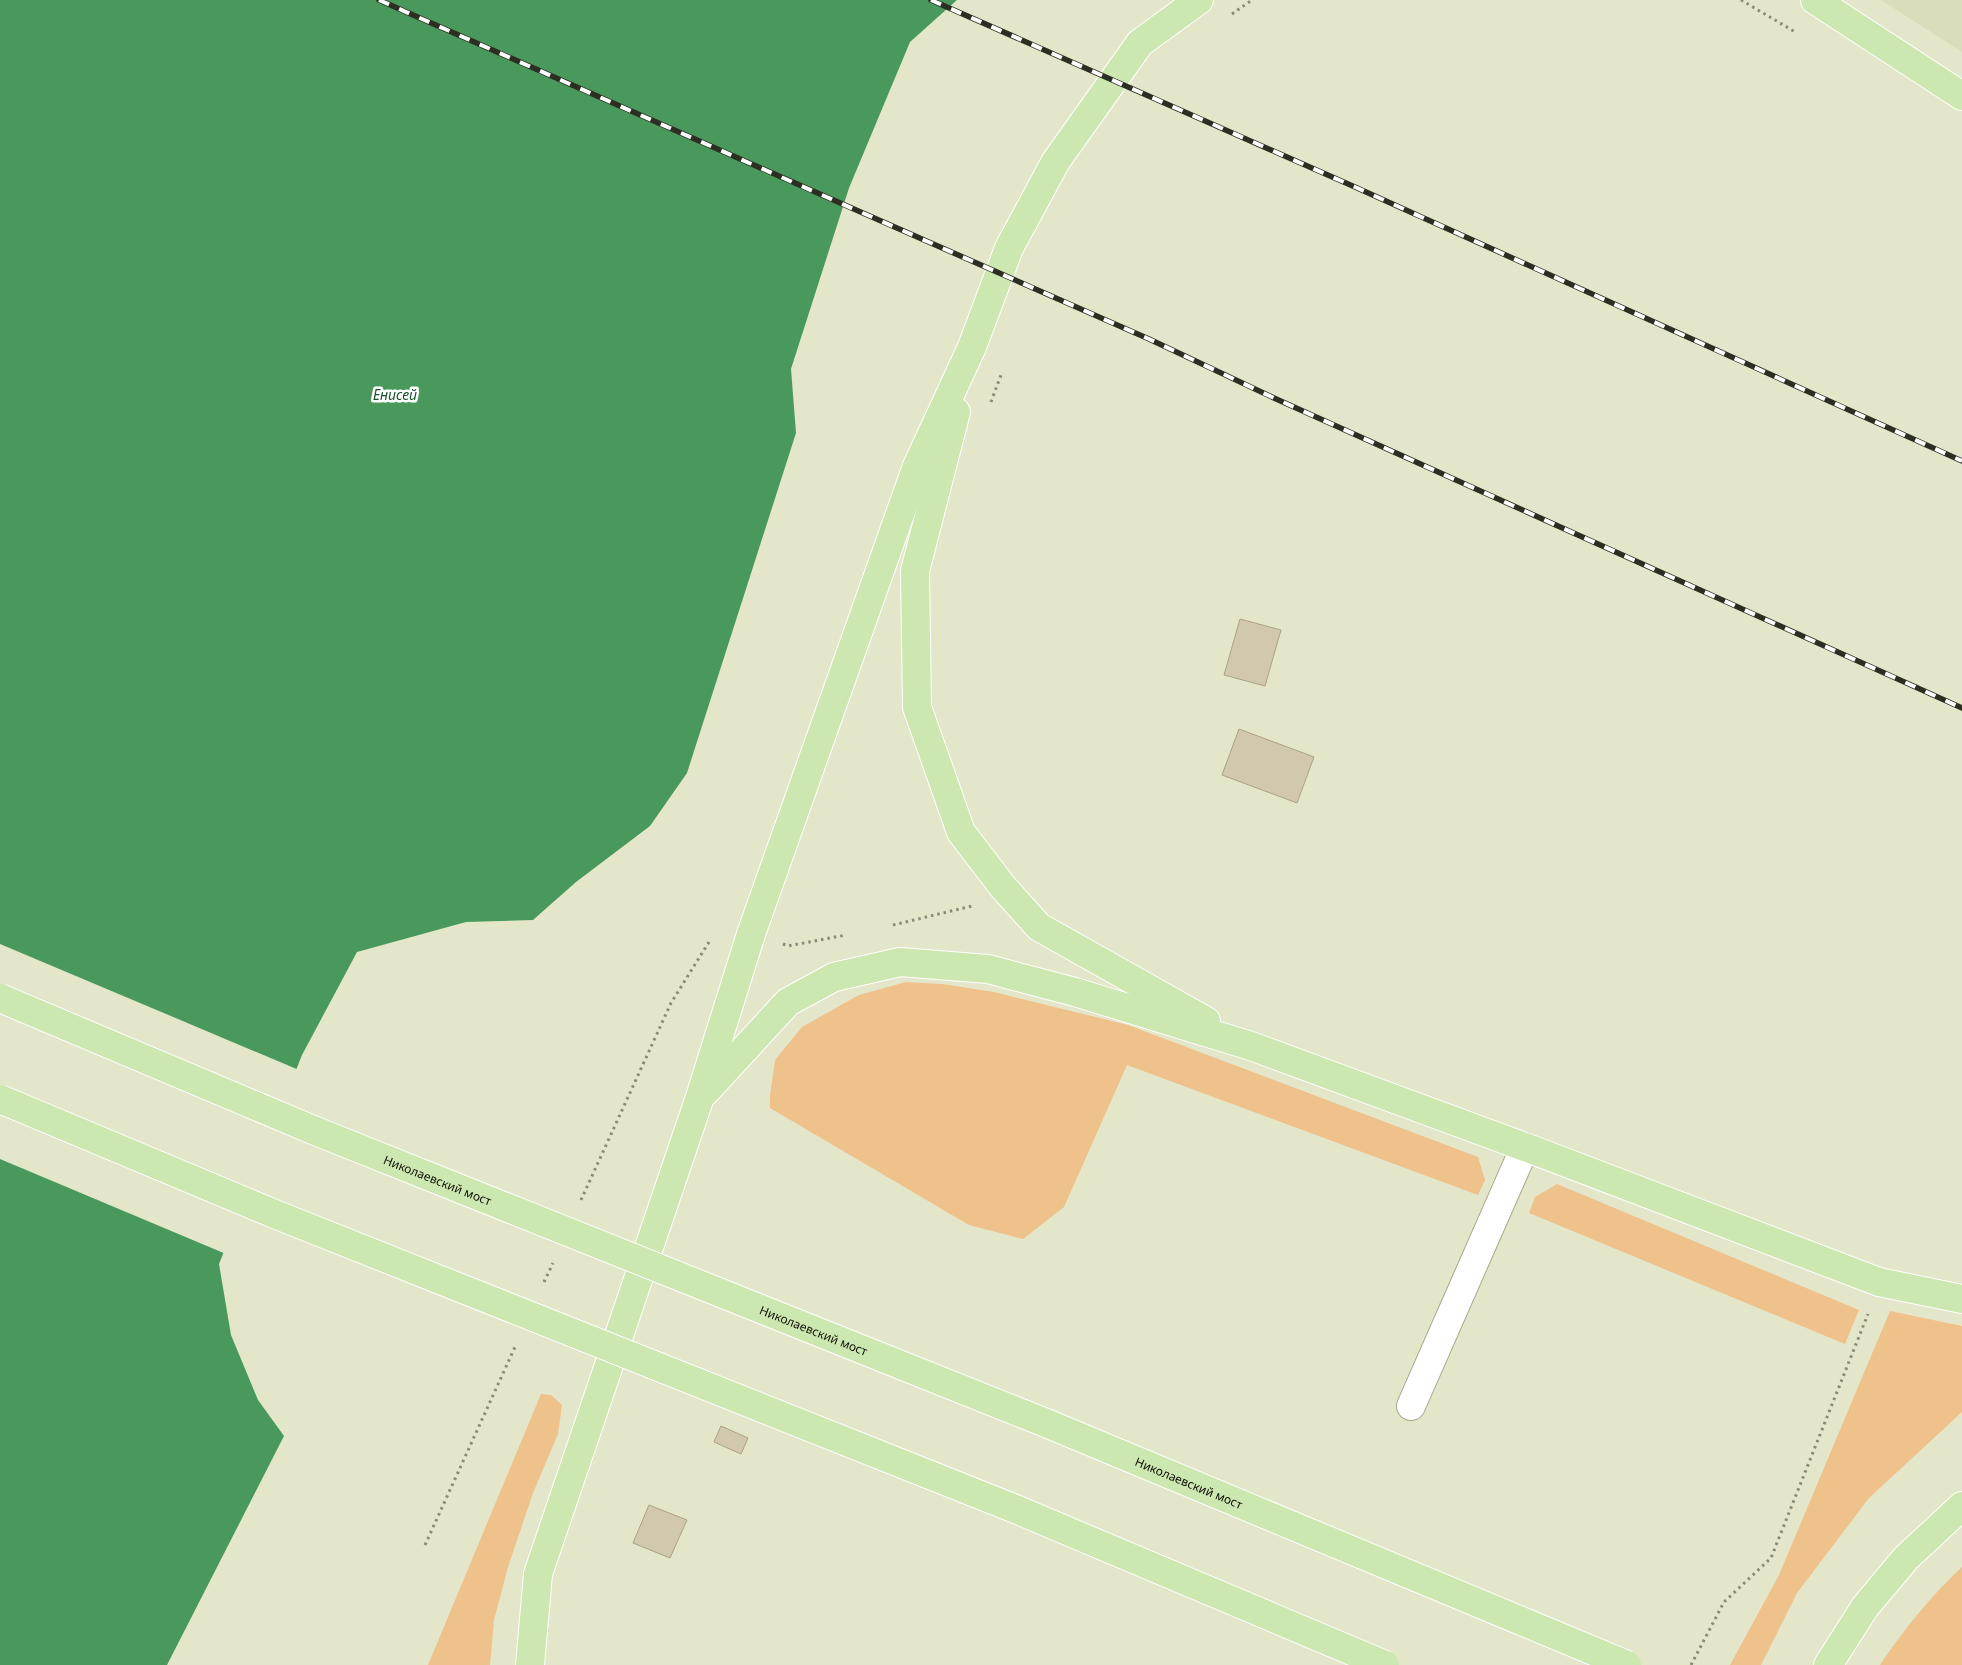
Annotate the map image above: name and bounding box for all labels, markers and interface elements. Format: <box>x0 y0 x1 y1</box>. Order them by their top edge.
water label: Енисей <box>373 385 417 404</box>
street label: Николаевский мост <box>381 1151 495 1209</box>
street label: Николаевский мост <box>757 1301 871 1360</box>
street label: Николаевский мост <box>1133 1453 1246 1513</box>

